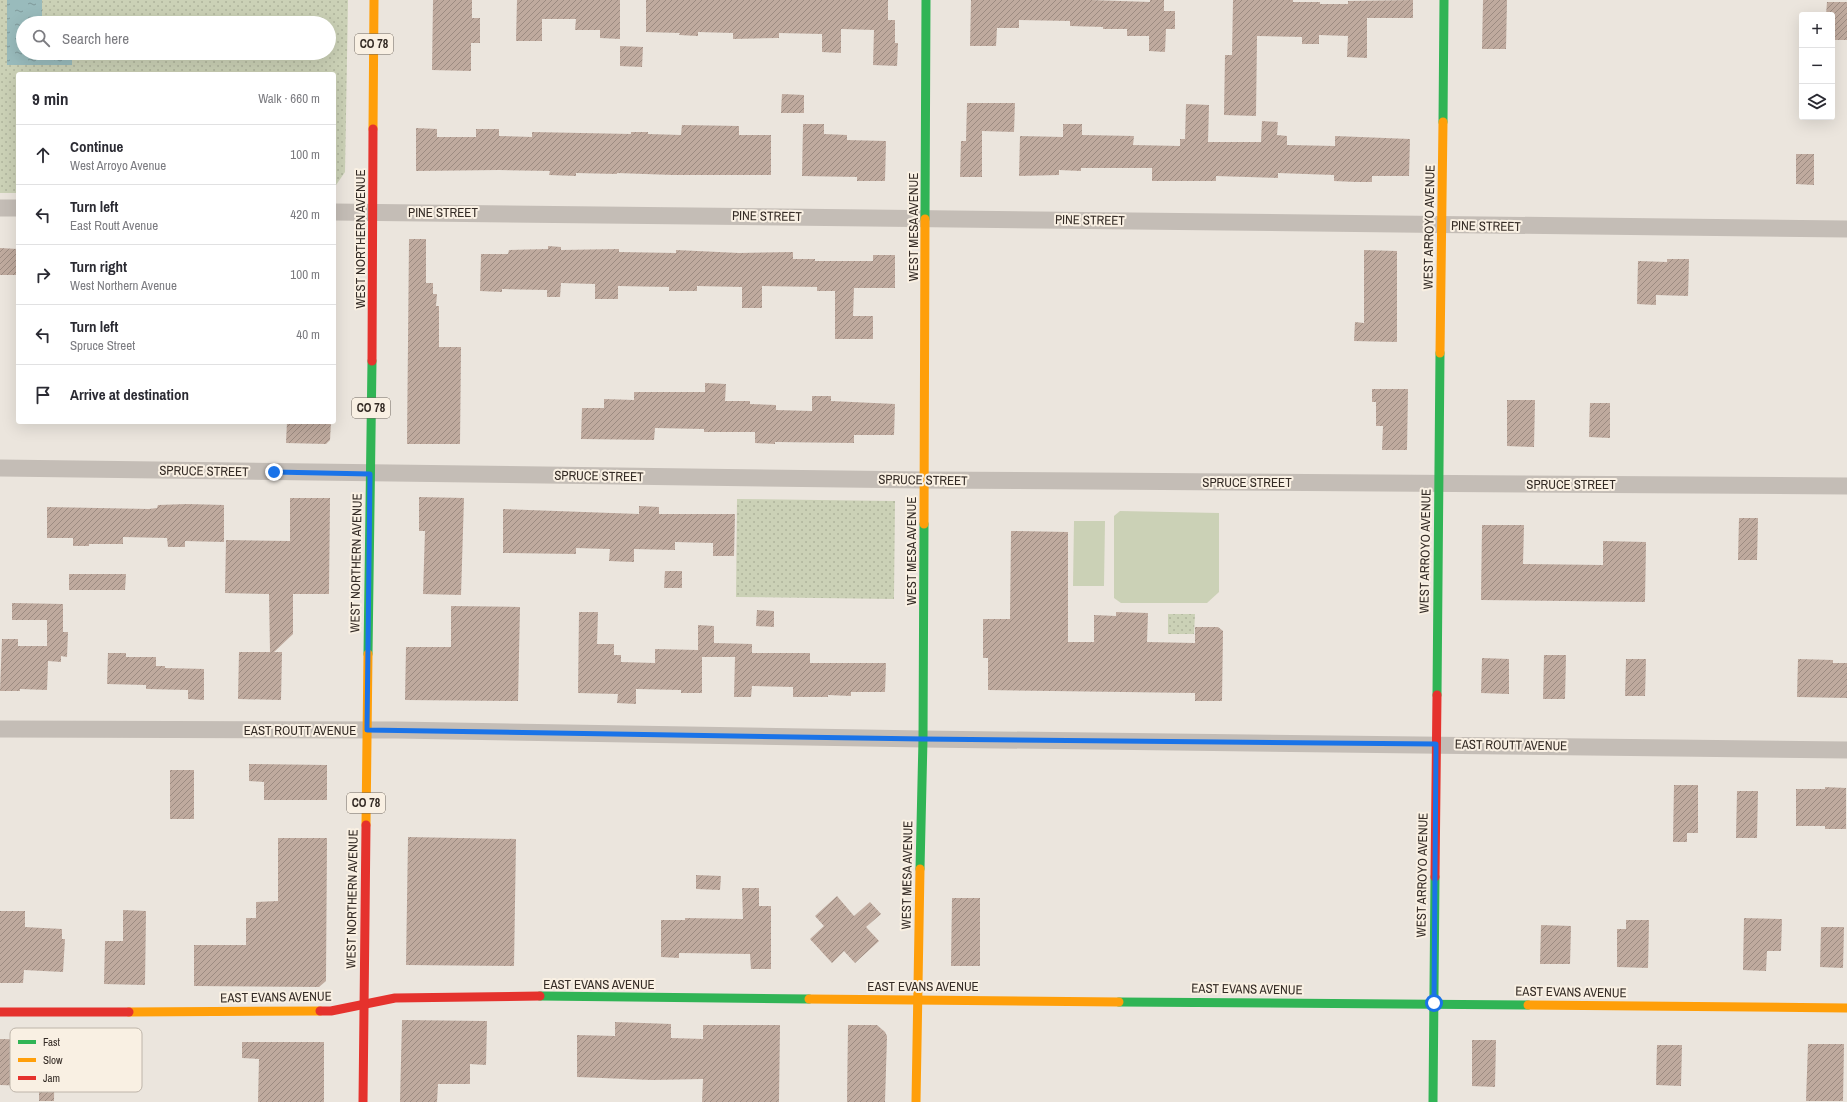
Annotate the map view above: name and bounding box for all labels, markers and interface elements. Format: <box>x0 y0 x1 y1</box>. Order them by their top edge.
map controls <box>1799 12 1835 120</box>
button: + <box>1799 12 1835 48</box>
search box <box>16 16 336 60</box>
icon: search <box>30 27 52 49</box>
text: Search here <box>62 28 129 49</box>
road number: CO 78 <box>355 34 393 54</box>
button: − <box>1799 48 1835 84</box>
button: layers <box>1799 84 1835 120</box>
text: 9 min <box>32 87 68 110</box>
text: Walk · 660 m <box>258 90 320 107</box>
text: Continue <box>70 136 123 157</box>
icon: ahead <box>32 144 54 166</box>
text: 100 m <box>290 146 320 163</box>
text: West Arroyo Avenue <box>70 157 166 174</box>
street label: WEST ARROYO AVENUE <box>1419 165 1439 289</box>
street label: WEST NORTHERN AVENUE <box>352 169 369 309</box>
street label: WEST MESA AVENUE <box>905 173 922 281</box>
text: Turn left <box>70 196 118 217</box>
icon: left <box>32 204 54 226</box>
street label: PINE STREET <box>408 204 478 221</box>
text: 420 m <box>290 206 320 223</box>
street label: PINE STREET <box>732 207 803 225</box>
street label: PINE STREET <box>1055 211 1126 229</box>
text: East Routt Avenue <box>70 217 158 234</box>
street label: PINE STREET <box>1451 217 1522 235</box>
text: Turn right <box>70 256 127 277</box>
icon: right <box>32 264 54 286</box>
text: 100 m <box>290 266 320 283</box>
text: West Northern Avenue <box>70 277 177 294</box>
text: Turn left <box>70 316 118 337</box>
icon: left <box>32 324 54 346</box>
text: 40 m <box>296 326 320 343</box>
text: Spruce Street <box>70 337 135 354</box>
icon: arrive <box>32 384 54 406</box>
text: Arrive at destination <box>70 384 189 405</box>
road number: CO 78 <box>352 398 390 418</box>
street label: SPRUCE STREET <box>159 462 249 480</box>
route end <box>265 463 283 481</box>
street label: SPRUCE STREET <box>554 467 644 485</box>
street label: SPRUCE STREET <box>878 471 968 489</box>
street label: SPRUCE STREET <box>1202 474 1292 491</box>
street label: SPRUCE STREET <box>1526 476 1616 493</box>
street label: WEST ARROYO AVENUE <box>1415 489 1435 613</box>
street label: WEST NORTHERN AVENUE <box>346 493 366 633</box>
street label: WEST MESA AVENUE <box>903 497 920 605</box>
street label: EAST ROUTT AVENUE <box>244 722 356 739</box>
street label: EAST ROUTT AVENUE <box>1455 736 1567 754</box>
road number: CO 78 <box>347 793 385 813</box>
street label: WEST ARROYO AVENUE <box>1412 813 1432 937</box>
street label: WEST MESA AVENUE <box>898 821 916 929</box>
street label: WEST NORTHERN AVENUE <box>342 829 362 969</box>
street label: EAST EVANS AVENUE <box>543 976 655 993</box>
street label: EAST EVANS AVENUE <box>867 978 979 995</box>
street label: EAST EVANS AVENUE <box>1191 980 1303 998</box>
street label: EAST EVANS AVENUE <box>1515 983 1627 1001</box>
street label: EAST EVANS AVENUE <box>220 988 332 1006</box>
route start <box>1425 994 1443 1012</box>
legend <box>10 1028 142 1092</box>
text: Fast <box>43 1035 61 1049</box>
text: Slow <box>43 1053 63 1067</box>
text: Jam <box>43 1071 60 1085</box>

